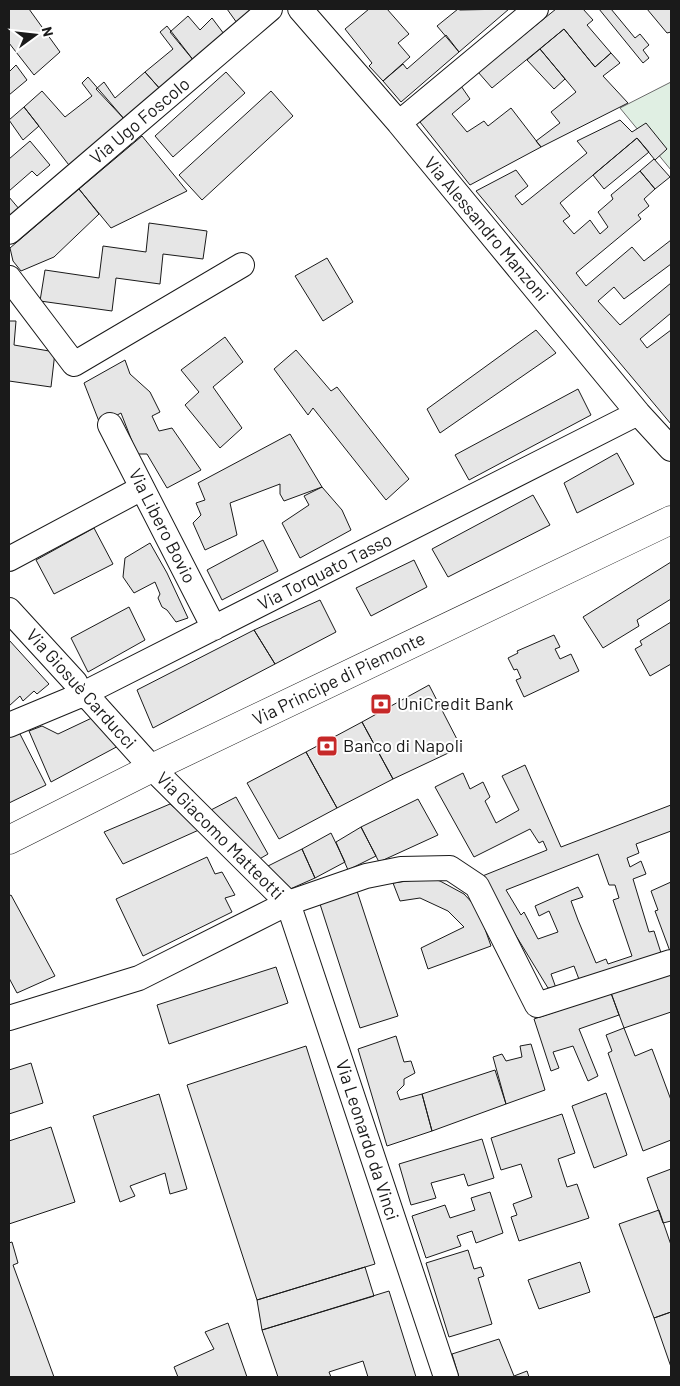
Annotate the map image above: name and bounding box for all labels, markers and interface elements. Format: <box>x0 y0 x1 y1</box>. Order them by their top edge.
north arrow <box>10 10 60 60</box>
text: N <box>39 25 57 38</box>
street label: Via Ugo Foscolo <box>85 72 194 168</box>
street label: Via Alessandro Manzoni <box>420 152 554 305</box>
street label: Via Libero Bovio <box>125 465 201 587</box>
street label: Via Torquato Tasso <box>254 528 395 614</box>
street label: Via Giosuè Carducci <box>22 624 141 753</box>
street label: Via Principe di Piemonte <box>249 627 428 729</box>
bank icon: UniCredit Bank <box>369 692 393 716</box>
place label: UniCredit Bank <box>397 692 514 714</box>
bank icon: Banco di Napoli <box>315 734 339 758</box>
place label: Banco di Napoli <box>343 734 463 756</box>
street label: Via Giacomo Matteotti <box>152 767 289 904</box>
street label: Via Leonardo da Vinci <box>332 1057 404 1223</box>

